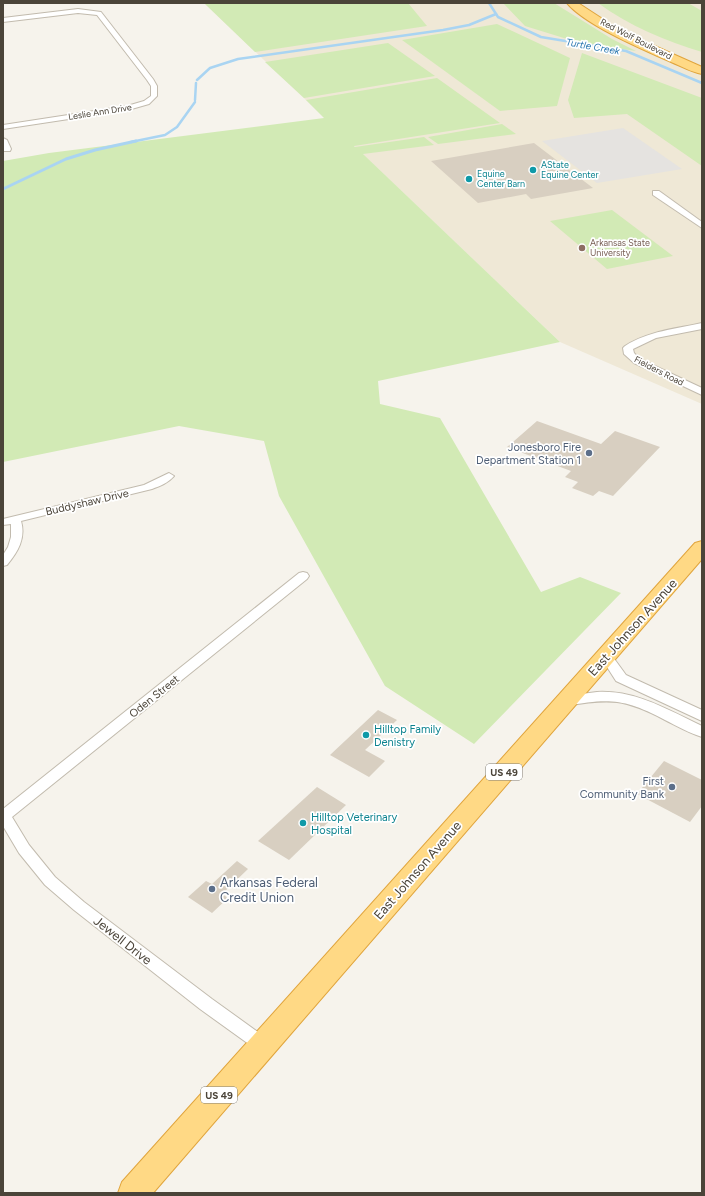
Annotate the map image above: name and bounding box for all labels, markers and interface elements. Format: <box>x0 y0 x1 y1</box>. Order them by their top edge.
street label: Red Wolf Boulevard <box>599 16 674 61</box>
water label: Turtle Creek <box>565 35 622 58</box>
street label: Leslie Ann Drive <box>67 101 133 122</box>
place label: AState Equine Center <box>541 159 599 180</box>
marker: AState Equine Center <box>528 165 538 175</box>
place label: Equine Center Barn <box>477 168 525 189</box>
marker: Equine Center Barn <box>464 174 474 184</box>
place label: Arkansas State University <box>590 237 650 258</box>
marker: Arkansas State University <box>577 243 587 253</box>
street label: Fielders Road <box>633 353 686 388</box>
place label: Jonesboro Fire Department Station 1 <box>476 441 581 467</box>
marker: Jonesboro Fire Department Station 1 <box>584 448 594 458</box>
street label: Buddyshaw Drive <box>44 487 130 518</box>
street label: East Johnson Avenue <box>585 576 680 679</box>
street label: Oden Street <box>127 672 182 721</box>
place label: Hilltop Family Denistry <box>374 723 441 749</box>
marker: Hilltop Family Denistry <box>361 730 371 740</box>
road number: US 49 <box>486 764 522 780</box>
place label: First Community Bank <box>580 775 665 801</box>
marker: First Community Bank <box>667 782 677 792</box>
place label: Hilltop Veterinary Hospital <box>311 811 397 837</box>
marker: Hilltop Veterinary Hospital <box>298 818 308 828</box>
street label: East Johnson Avenue <box>371 818 464 923</box>
place label: Arkansas Federal Credit Union <box>220 875 318 905</box>
marker: Arkansas Federal Credit Union <box>207 884 217 894</box>
street label: Jewell Drive <box>91 913 155 968</box>
road number: US 49 <box>201 1087 237 1103</box>

